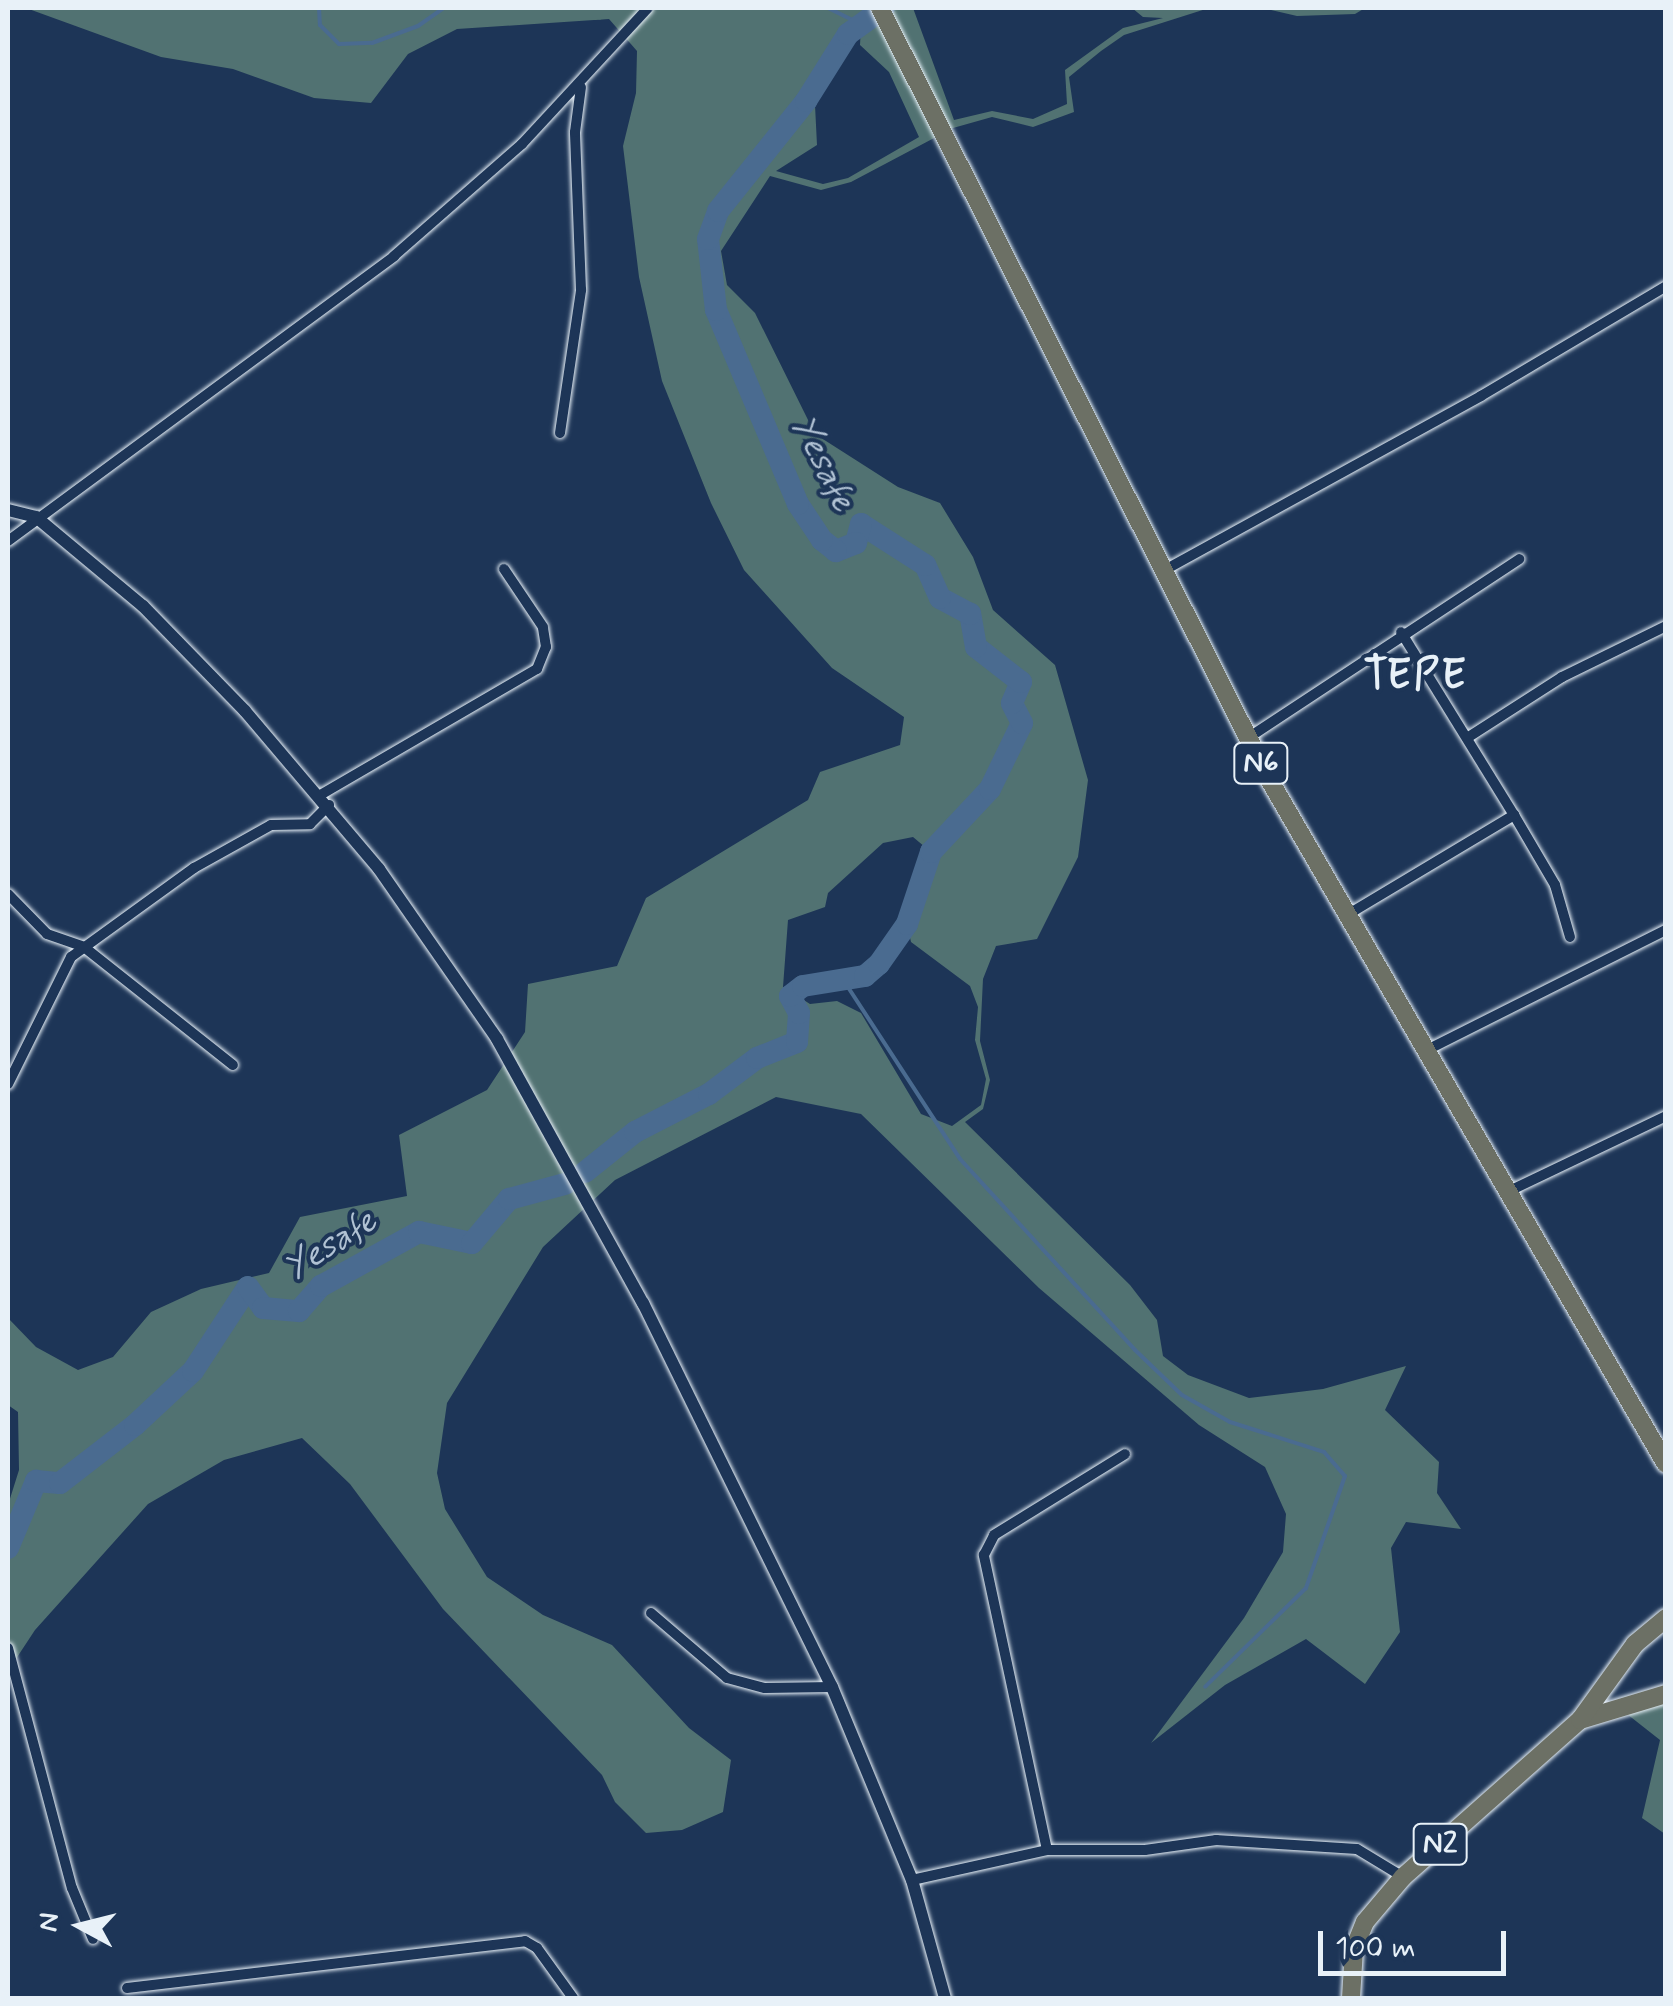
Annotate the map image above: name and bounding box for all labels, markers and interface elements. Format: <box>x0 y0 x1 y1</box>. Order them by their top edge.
water label: Yesafe <box>782 408 864 518</box>
district label: TEPE <box>1362 652 1470 702</box>
road number: N6 <box>1231 738 1291 788</box>
water label: Yesafe <box>276 1200 384 1290</box>
road number: N2 <box>1412 1819 1468 1869</box>
north arrow <box>30 1876 130 1976</box>
text: N <box>30 1911 69 1934</box>
scale bar <box>1323 1911 1510 1973</box>
text: 100 m <box>1335 1929 1416 1968</box>

